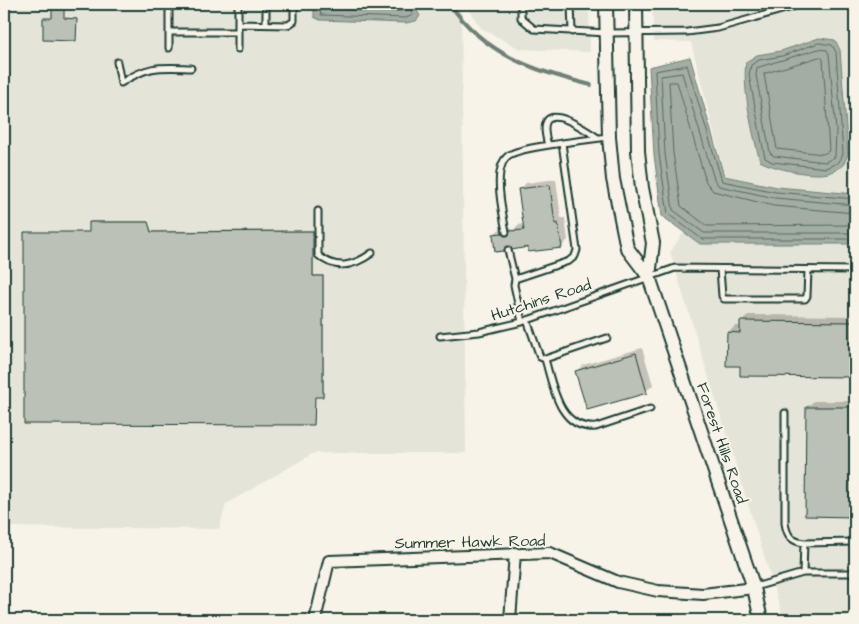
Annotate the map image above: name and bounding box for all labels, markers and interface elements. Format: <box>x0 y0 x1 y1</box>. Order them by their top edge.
street label: Hutchins Road <box>488 273 594 327</box>
street label: Forest Hills Road <box>691 379 753 507</box>
street label: Summer Hawk Road <box>394 530 546 554</box>

